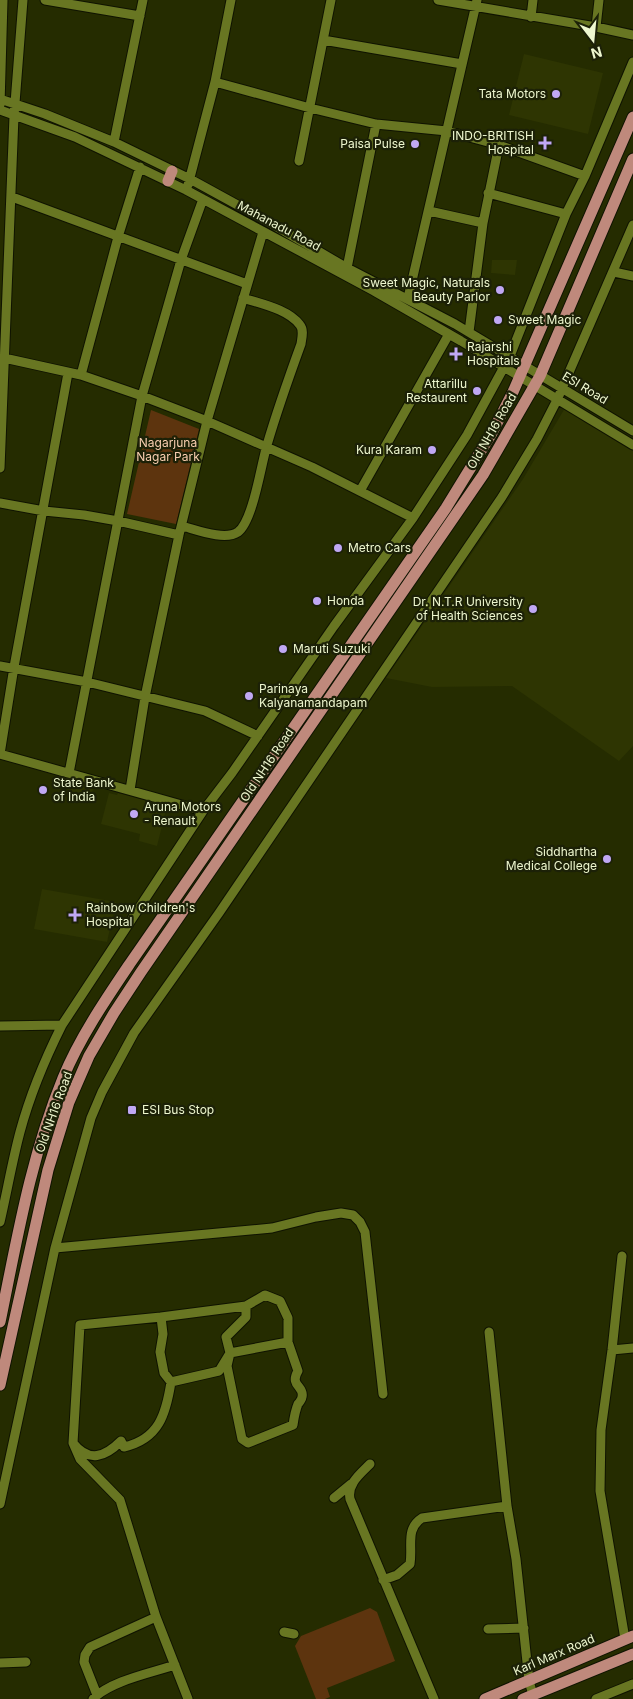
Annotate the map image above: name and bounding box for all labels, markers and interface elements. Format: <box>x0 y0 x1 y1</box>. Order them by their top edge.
north arrow <box>568 15 618 65</box>
text: N <box>589 43 604 63</box>
place label: Tata Motors <box>478 86 546 101</box>
marker: Tata Motors <box>550 88 562 100</box>
place label: INDO-BRITISH Hospital <box>452 128 534 157</box>
place label: Paisa Pulse <box>340 136 405 151</box>
marker: INDO-BRITISH Hospital <box>538 136 552 150</box>
marker: Paisa Pulse <box>409 138 421 150</box>
street label: Mahanadu Road <box>235 197 323 254</box>
place label: Sweet Magic, Naturals Beauty Parlor <box>363 275 490 304</box>
marker: Sweet Magic, Naturals Beauty Parlor <box>494 284 506 296</box>
place label: Sweet Magic <box>508 312 581 327</box>
marker: Sweet Magic <box>492 314 504 326</box>
place label: Rajarshi Hospitals <box>467 339 520 368</box>
marker: Rajarshi Hospitals <box>449 347 463 361</box>
street label: ESI Road <box>560 368 611 407</box>
place label: Attarillu Restaurent <box>406 376 467 405</box>
marker: Attarillu Restaurent <box>471 385 483 397</box>
street label: Old NH16 Road <box>464 390 519 471</box>
park label: Nagarjuna Nagar Park <box>136 435 200 464</box>
place label: Kura Karam <box>356 442 422 457</box>
marker: Kura Karam <box>426 444 438 456</box>
place label: Metro Cars <box>348 540 411 555</box>
marker: Metro Cars <box>332 542 344 554</box>
place label: Honda <box>327 593 364 608</box>
place label: Dr. N.T.R University of Health Sciences <box>413 594 523 623</box>
marker: Honda <box>311 595 323 607</box>
marker: Dr. N.T.R University of Health Sciences <box>527 603 539 615</box>
place label: Maruti Suzuki <box>293 641 371 656</box>
marker: Maruti Suzuki <box>277 643 289 655</box>
place label: Parinaya Kalyanamandapam <box>259 681 367 710</box>
marker: Parinaya Kalyanamandapam <box>243 690 255 702</box>
street label: Old NH16 Road <box>236 725 297 804</box>
place label: State Bank of India <box>53 775 114 804</box>
marker: State Bank of India <box>37 784 49 796</box>
place label: Aruna Motors - Renault <box>144 799 221 828</box>
marker: Aruna Motors - Renault <box>128 808 140 820</box>
place label: Siddhartha Medical College <box>506 844 597 873</box>
marker: Siddhartha Medical College <box>601 853 613 865</box>
place label: Rainbow Children's Hospital <box>86 900 195 929</box>
marker: Rainbow Children's Hospital <box>68 908 82 922</box>
street label: Old NH16 Road <box>32 1069 75 1155</box>
place label: ESI Bus Stop <box>142 1102 214 1117</box>
marker: ESI Bus Stop <box>126 1104 138 1116</box>
street label: Karl Marx Road <box>511 1631 597 1678</box>

